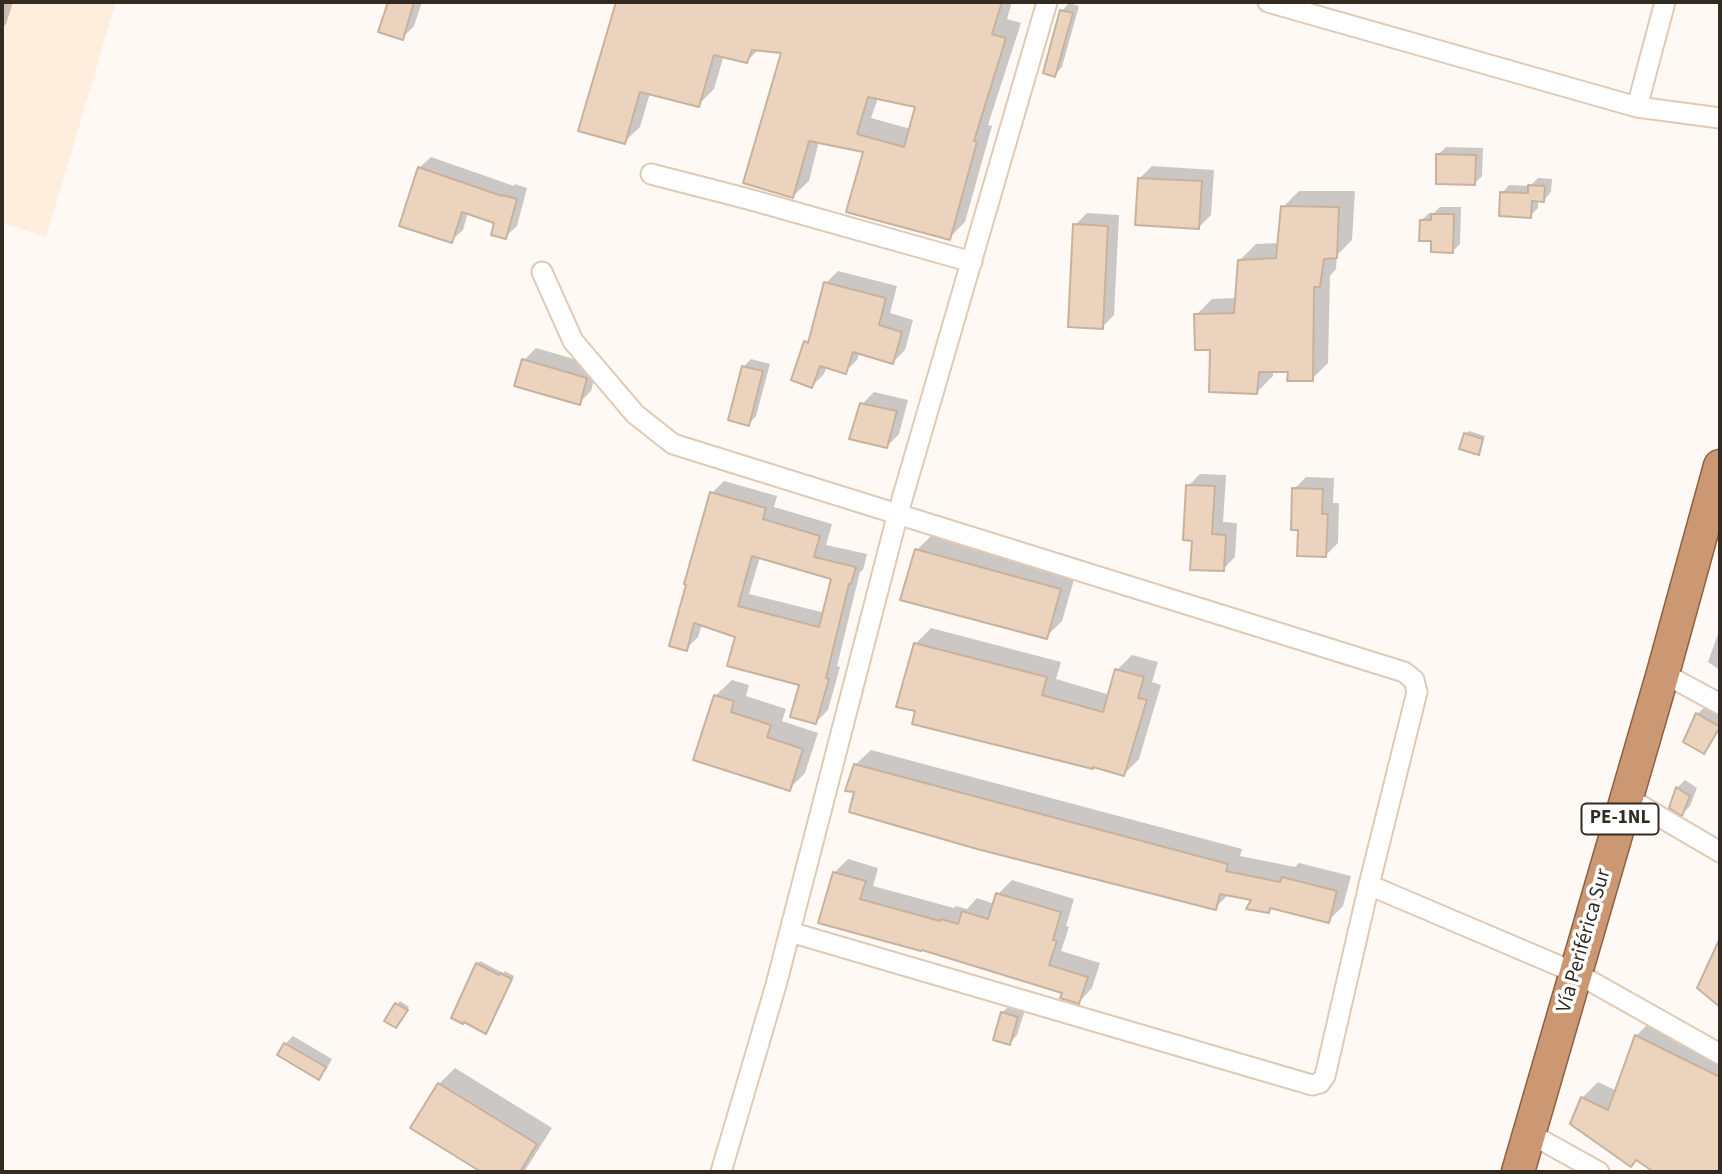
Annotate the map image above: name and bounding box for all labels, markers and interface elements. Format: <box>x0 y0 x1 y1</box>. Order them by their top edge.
road number: PE-1NL <box>1582 804 1658 834</box>
street label: Vía Periférica Sur <box>1552 866 1618 1016</box>

